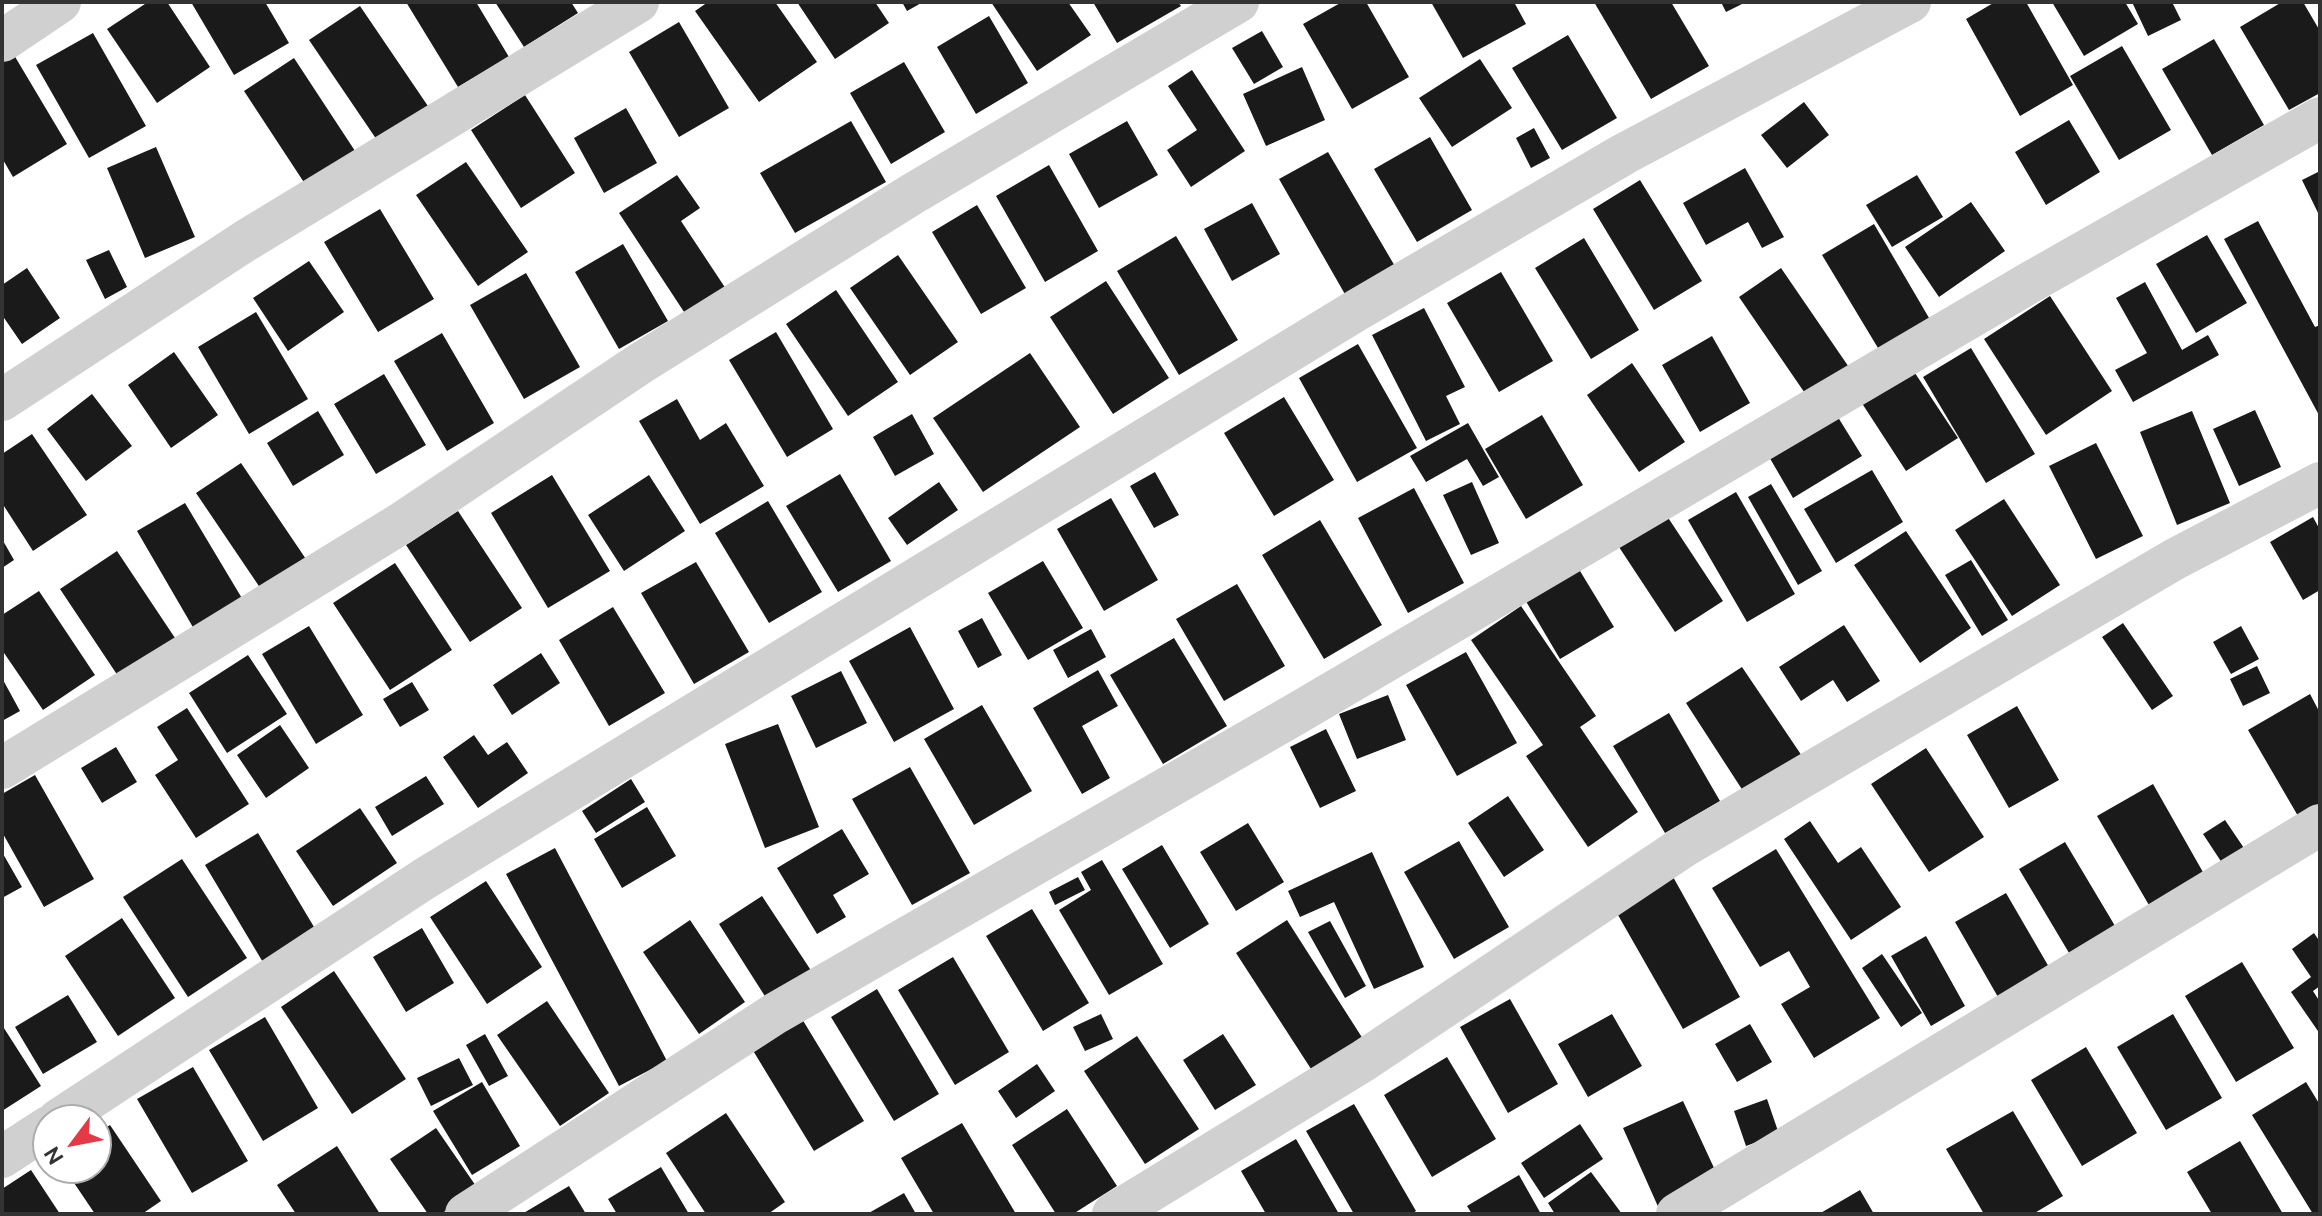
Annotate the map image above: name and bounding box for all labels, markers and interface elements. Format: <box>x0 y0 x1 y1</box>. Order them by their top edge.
north arrow <box>32 1104 112 1184</box>
text: N <box>38 1142 68 1170</box>

